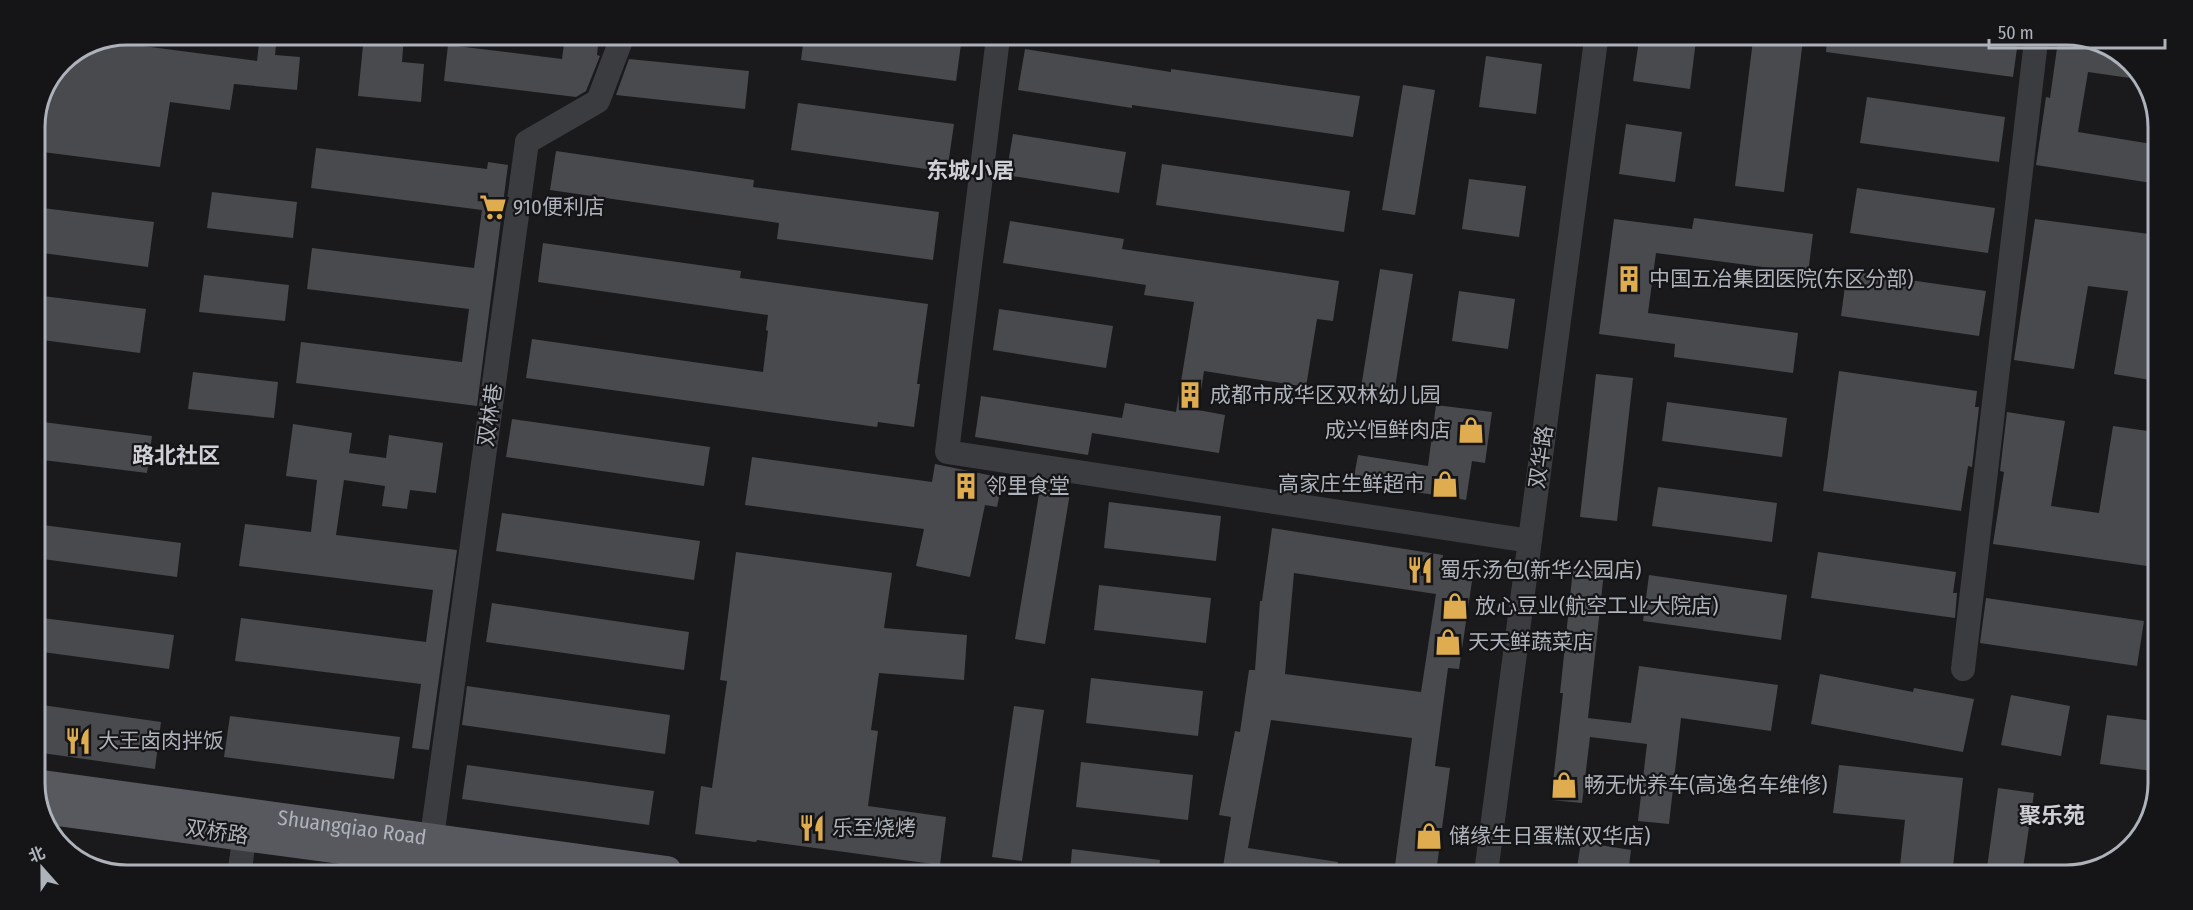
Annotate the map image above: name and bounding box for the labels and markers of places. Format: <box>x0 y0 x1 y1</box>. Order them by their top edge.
supermarket icon: 910便利店 <box>478 192 508 222</box>
place label: 910便利店 <box>513 194 605 220</box>
building icon: 中国五冶集团医院(东区分部) <box>1614 264 1644 294</box>
place label: 中国五冶集团医院(东区分部) <box>1649 266 1913 292</box>
building icon: 成都市成华区双林幼儿园 <box>1175 380 1205 410</box>
place label: 成都市成华区双林幼儿园 <box>1210 382 1441 408</box>
shop icon: 成兴恒鲜肉店 <box>1456 415 1486 445</box>
place label: 成兴恒鲜肉店 <box>1325 417 1451 443</box>
shop icon: 高家庄生鲜超市 <box>1430 469 1460 499</box>
building icon: 邻里食堂 <box>951 471 981 501</box>
place label: 高家庄生鲜超市 <box>1278 471 1425 497</box>
place label: 邻里食堂 <box>986 473 1070 499</box>
restaurant icon: 蜀乐汤包(新华公园店) <box>1405 555 1435 585</box>
place label: 蜀乐汤包(新华公园店) <box>1440 557 1641 583</box>
shop icon: 放心豆业(航空工业大院店) <box>1440 591 1470 621</box>
place label: 放心豆业(航空工业大院店) <box>1475 593 1718 619</box>
shop icon: 天天鲜蔬菜店 <box>1433 627 1463 657</box>
place label: 天天鲜蔬菜店 <box>1468 629 1594 655</box>
restaurant icon: 大王卤肉拌饭 <box>63 726 93 756</box>
place label: 大王卤肉拌饭 <box>98 728 224 754</box>
shop icon: 畅无忧养车(高逸名车维修) <box>1549 770 1579 800</box>
place label: 畅无忧养车(高逸名车维修) <box>1584 772 1827 798</box>
restaurant icon: 乐至烧烤 <box>797 813 827 843</box>
place label: 乐至烧烤 <box>832 815 916 841</box>
shop icon: 储缘生日蛋糕(双华店) <box>1414 821 1444 851</box>
place label: 储缘生日蛋糕(双华店) <box>1449 823 1650 849</box>

